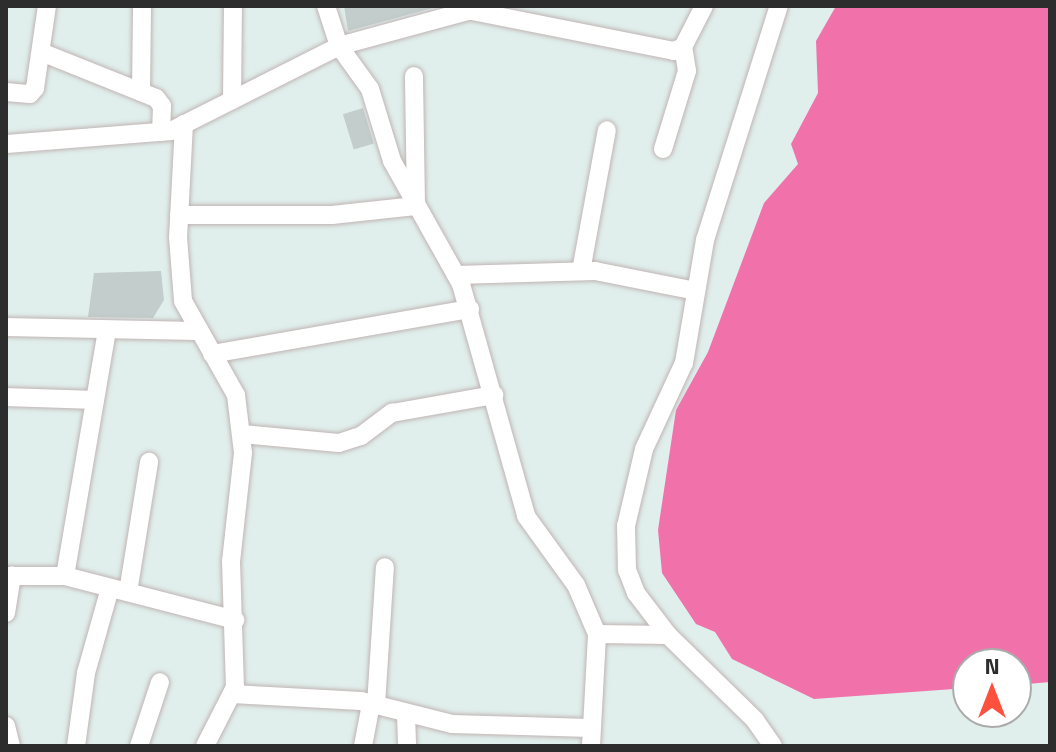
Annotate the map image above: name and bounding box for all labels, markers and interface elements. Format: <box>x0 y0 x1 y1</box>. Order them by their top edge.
north arrow <box>952 648 1032 728</box>
text: N <box>984 649 1000 683</box>

